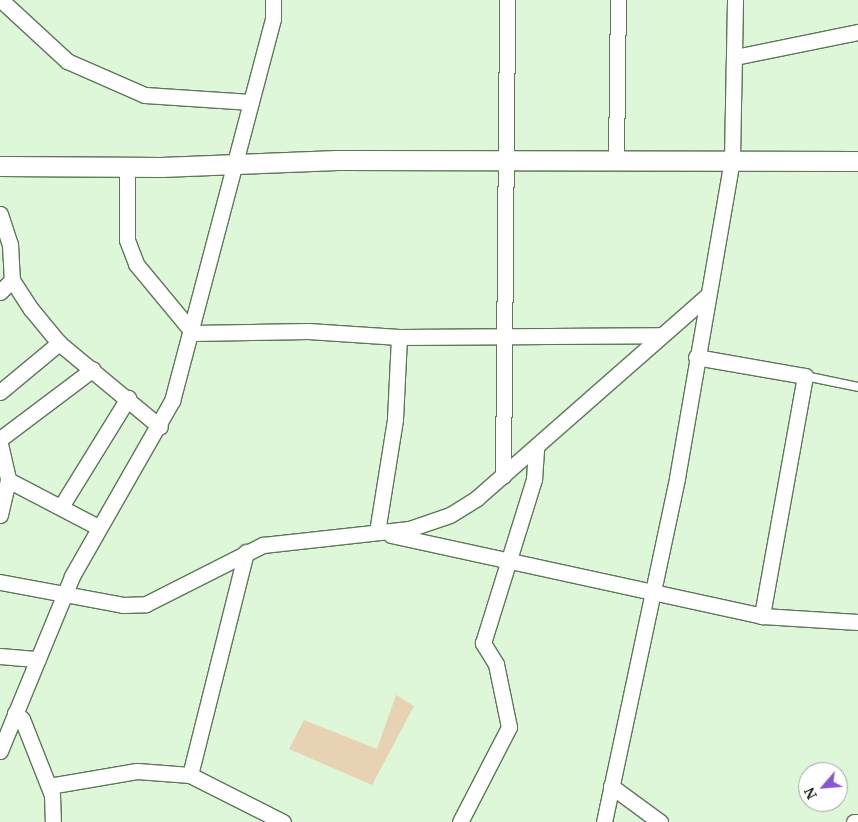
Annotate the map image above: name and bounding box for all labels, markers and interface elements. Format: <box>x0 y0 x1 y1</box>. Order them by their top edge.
north arrow <box>798 762 848 812</box>
text: N <box>799 784 821 803</box>

